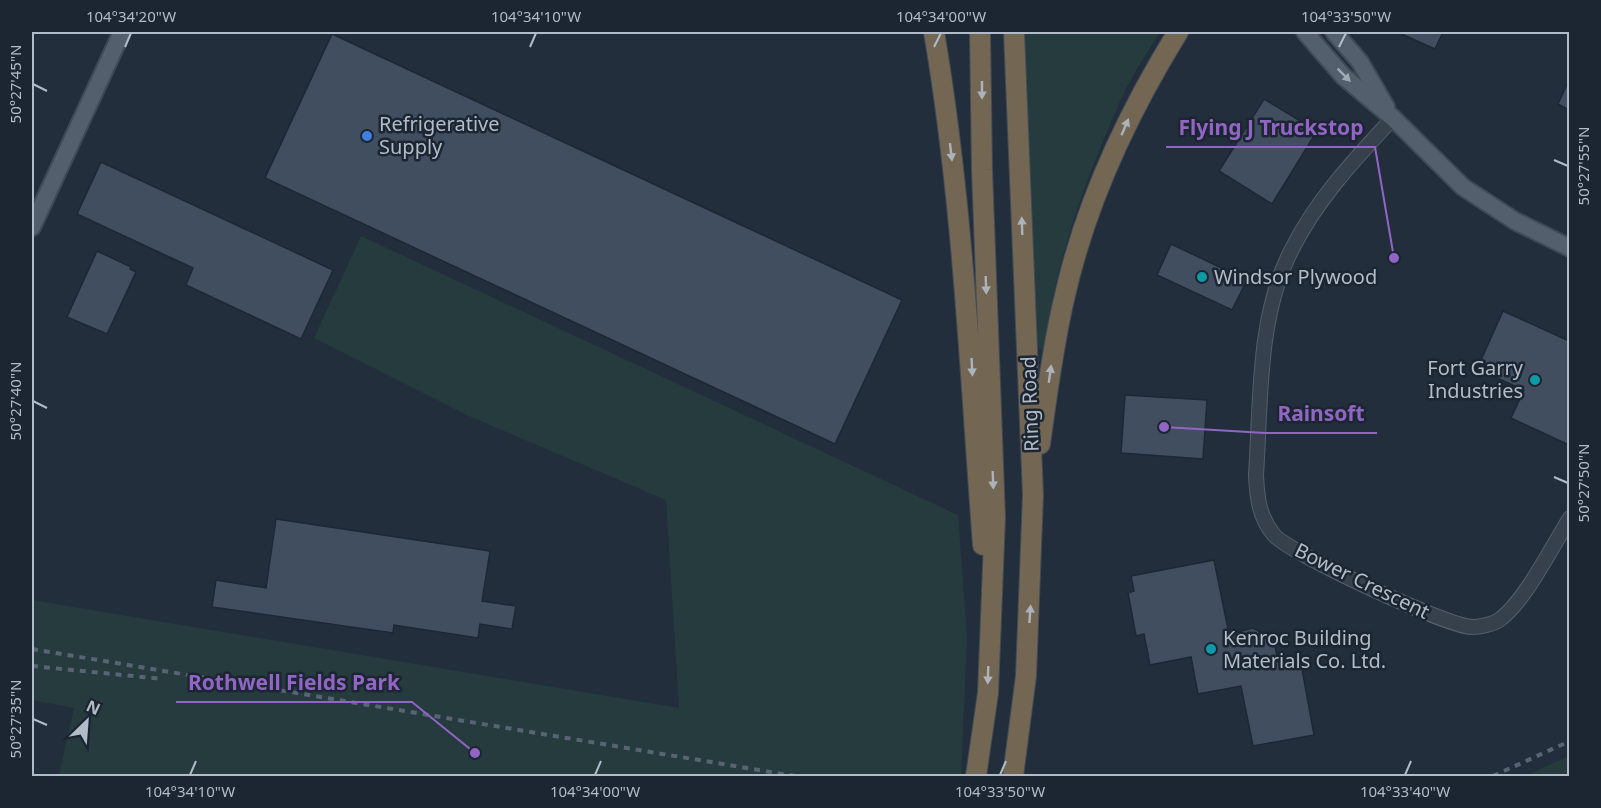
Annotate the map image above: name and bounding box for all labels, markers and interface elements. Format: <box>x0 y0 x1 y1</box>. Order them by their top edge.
text: 104°34'20"W <box>86 6 176 26</box>
text: 104°34'10"W <box>491 6 581 26</box>
text: 104°34'00"W <box>896 6 986 26</box>
text: 104°33'50"W <box>1301 6 1391 26</box>
text: 50°27'45"N <box>5 45 25 123</box>
one-way arrow <box>1336 68 1350 82</box>
one-way arrow <box>977 80 987 99</box>
callout: Flying J Truckstop <box>1166 108 1375 147</box>
place label: Refrigerative Supply <box>379 110 500 160</box>
text: Flying J Truckstop <box>1179 113 1363 141</box>
one-way arrow <box>1121 118 1130 136</box>
text: 50°27'55"N <box>1573 127 1593 205</box>
marker: Refrigerative Supply <box>360 129 374 143</box>
one-way arrow <box>946 142 956 161</box>
one-way arrow <box>1018 217 1027 236</box>
place label: Windsor Plywood <box>1214 263 1377 290</box>
marker: Windsor Plywood <box>1195 270 1209 284</box>
one-way arrow <box>982 275 991 294</box>
place label: Fort Garry Industries <box>1427 354 1524 404</box>
street label: Ring Road <box>1014 356 1045 452</box>
one-way arrow <box>967 357 977 376</box>
text: 50°27'40"N <box>5 362 25 440</box>
one-way arrow <box>1046 365 1055 384</box>
marker: Fort Garry Industries <box>1528 373 1542 387</box>
callout: Rainsoft <box>1265 394 1377 433</box>
text: Rainsoft <box>1277 399 1365 427</box>
text: 50°27'50"N <box>1573 444 1593 522</box>
one-way arrow <box>989 470 998 489</box>
street label: Bower Crescent <box>1290 536 1434 625</box>
one-way arrow <box>1025 604 1034 623</box>
place label: Kenroc Building Materials Co. Ltd. <box>1223 624 1386 674</box>
marker: Kenroc Building Materials Co. Ltd. <box>1204 642 1218 656</box>
callout: Rothwell Fields Park <box>176 663 412 702</box>
one-way arrow <box>984 665 993 684</box>
text: Rothwell Fields Park <box>188 668 401 696</box>
text: 50°27'35"N <box>5 680 25 758</box>
north arrow <box>57 691 117 751</box>
text: N <box>83 695 104 720</box>
text: 104°34'10"W <box>145 781 235 801</box>
text: 104°34'00"W <box>550 781 640 801</box>
text: 104°33'50"W <box>955 781 1045 801</box>
text: 104°33'40"W <box>1360 781 1450 801</box>

